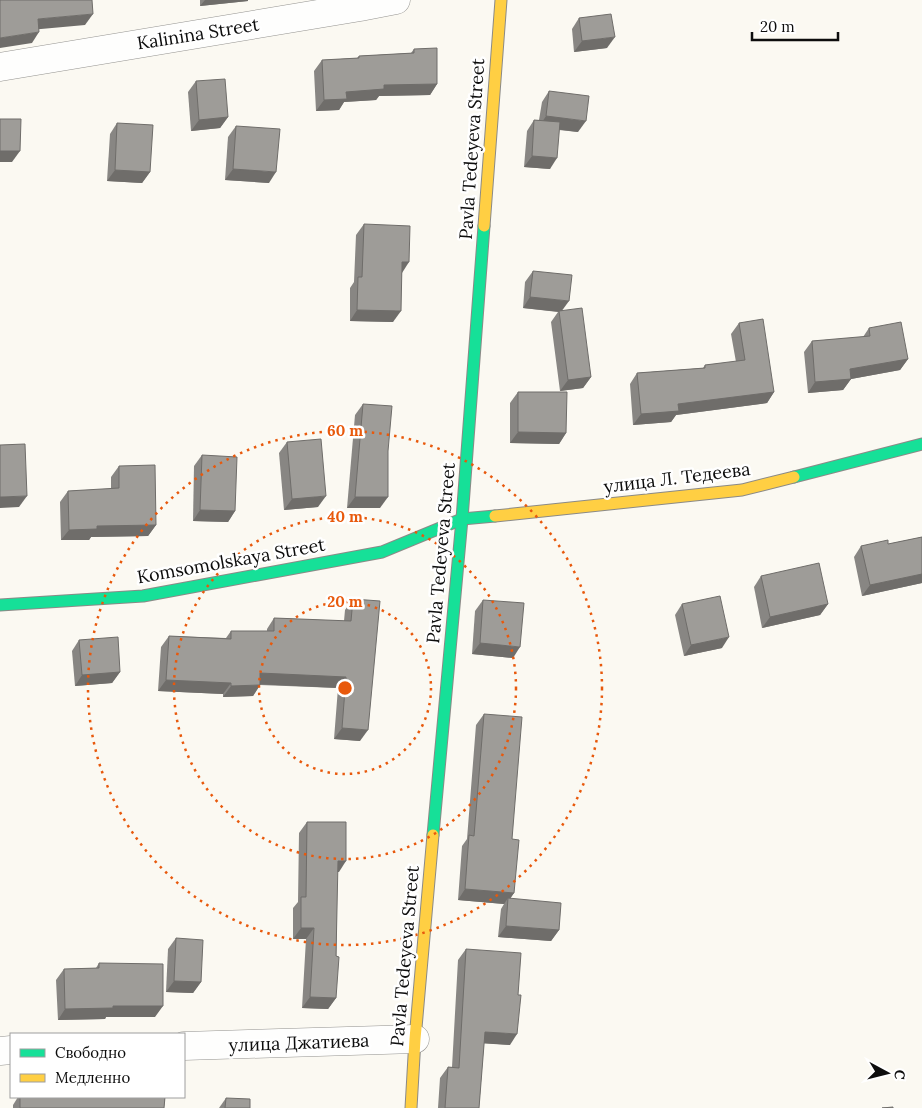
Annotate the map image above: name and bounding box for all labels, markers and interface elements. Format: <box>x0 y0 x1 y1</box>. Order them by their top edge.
scale bar <box>752 10 838 42</box>
street label: Kalinina Street <box>135 12 261 55</box>
text: 20 m <box>760 17 795 36</box>
street label: Pavla Tedeyeva Street <box>454 58 489 240</box>
text: 60 m <box>327 421 363 440</box>
street label: улица Л. Тедеева <box>602 457 751 498</box>
street label: Pavla Tedeyeva Street <box>421 461 460 644</box>
text: 40 m <box>327 507 363 526</box>
street label: Komsomolskaya Street <box>135 533 327 588</box>
text: 20 m <box>327 592 363 611</box>
centre of rings <box>336 679 354 697</box>
street label: Pavla Tedeyeva Street <box>385 864 424 1047</box>
street label: улица Джатиева <box>228 1029 370 1056</box>
legend <box>10 1033 185 1098</box>
text: Свободно <box>55 1043 126 1062</box>
north arrow <box>862 1048 912 1098</box>
text: Медленно <box>55 1068 130 1087</box>
text: С <box>890 1069 909 1081</box>

